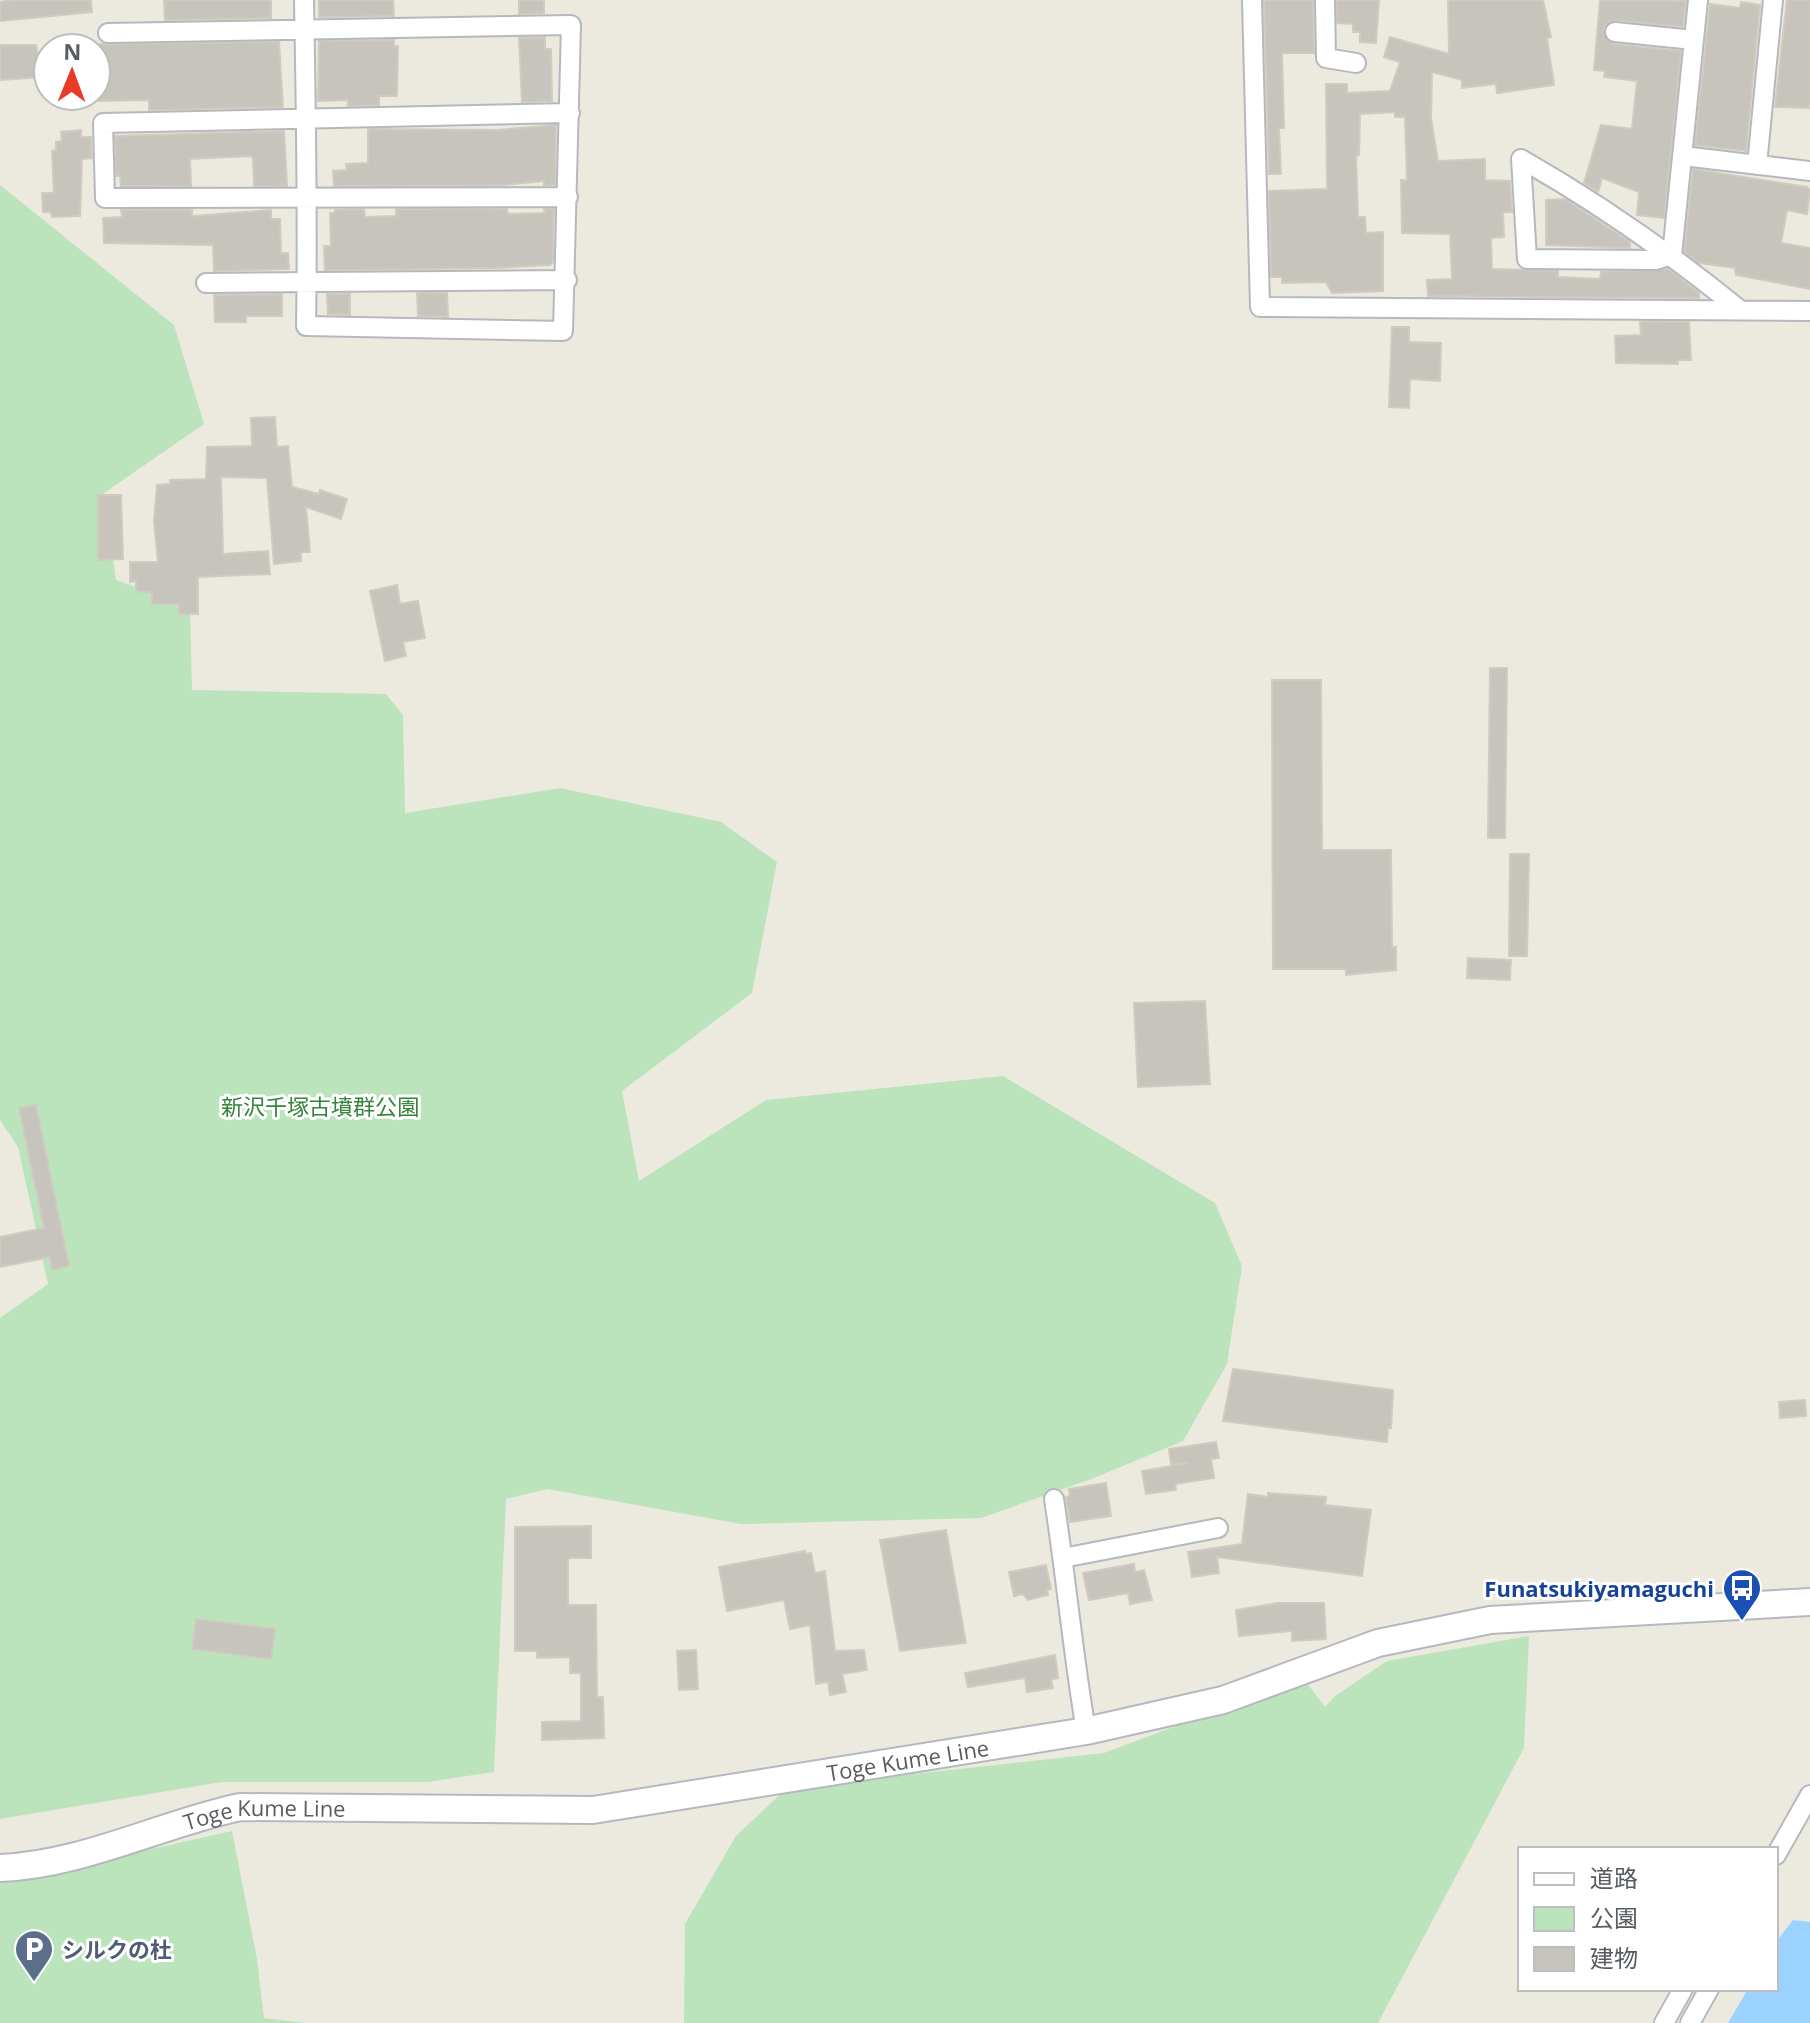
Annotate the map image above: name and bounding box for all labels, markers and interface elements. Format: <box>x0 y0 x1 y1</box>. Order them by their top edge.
north arrow <box>32 32 112 112</box>
text: N <box>63 36 82 66</box>
park label: 新沢千塚古墳群公園 <box>221 1091 419 1121</box>
bus stop icon: Funatsukiyamaguchi <box>1721 1567 1763 1622</box>
place label: Funatsukiyamaguchi <box>1484 1573 1714 1603</box>
street label: Toge Kume Line <box>824 1732 991 1787</box>
street label: Toge Kume Line <box>180 1792 346 1837</box>
legend <box>1518 1847 1778 1991</box>
text: 道路 <box>1590 1861 1638 1894</box>
text: 公園 <box>1590 1901 1638 1934</box>
parking icon: シルクの杜 <box>13 1928 55 1983</box>
place label: シルクの杜 <box>62 1934 172 1964</box>
text: 建物 <box>1590 1941 1638 1974</box>

